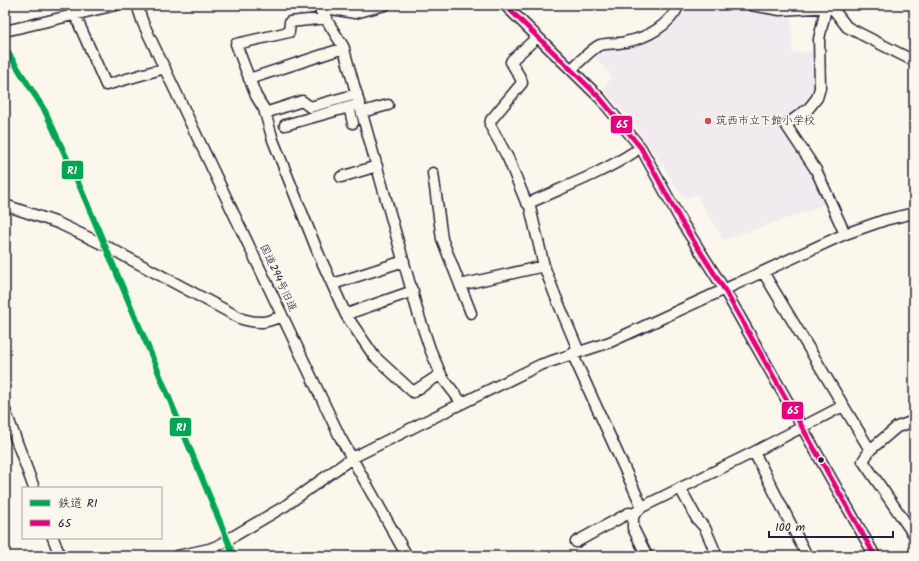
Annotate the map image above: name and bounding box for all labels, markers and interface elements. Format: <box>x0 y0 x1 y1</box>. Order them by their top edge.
place label: 筑西市立下館小学校 <box>716 112 815 130</box>
line badge: 65 <box>610 115 633 134</box>
text: 65 <box>616 116 629 134</box>
marker: 筑西市立下館小学校 <box>703 116 713 126</box>
line badge: R1 <box>61 160 84 180</box>
text: R1 <box>67 162 78 180</box>
street label: 国道294号旧道 <box>254 241 302 315</box>
line badge: 65 <box>781 401 804 420</box>
text: 65 <box>787 402 800 420</box>
line badge: R1 <box>169 417 192 437</box>
text: R1 <box>176 419 187 437</box>
unlabelled marker <box>816 455 826 465</box>
legend <box>22 487 162 539</box>
text: 鉄道 R1 <box>58 494 98 513</box>
scale bar <box>769 513 893 539</box>
text: 65 <box>58 514 73 533</box>
text: 100 m <box>775 518 806 537</box>

